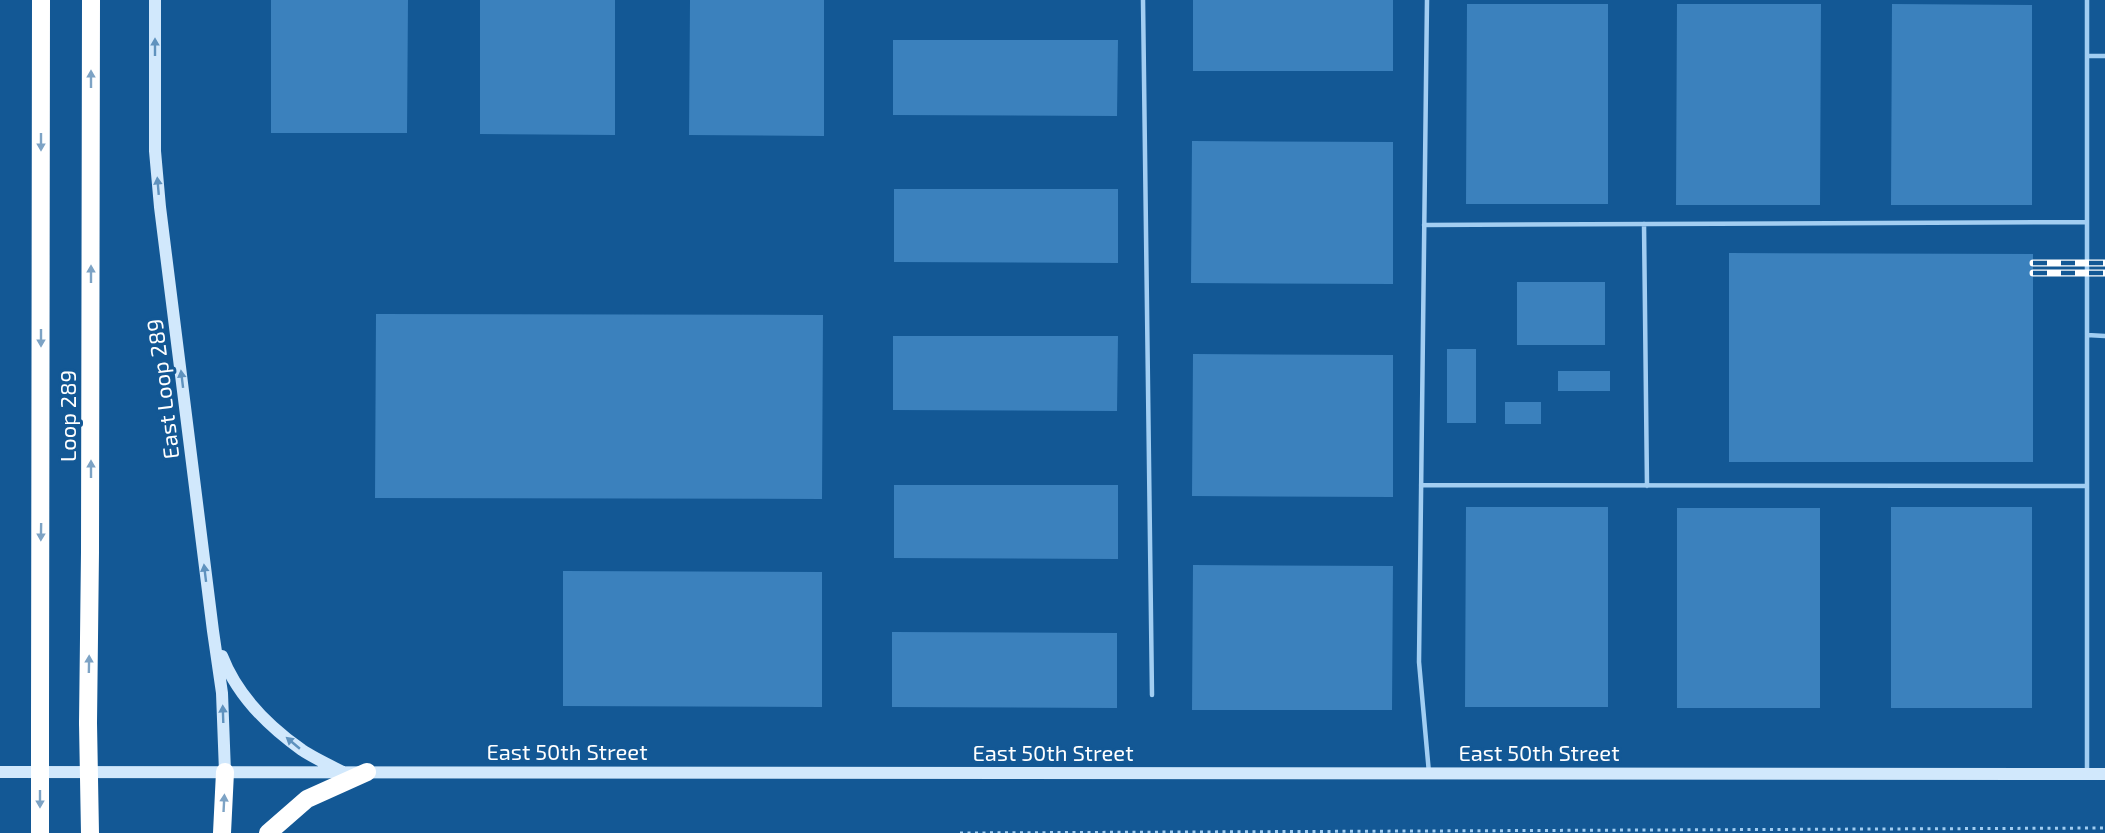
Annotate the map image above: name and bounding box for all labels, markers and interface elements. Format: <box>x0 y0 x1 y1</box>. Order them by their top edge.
one-way arrow <box>150 37 160 56</box>
one-way arrow <box>86 70 96 89</box>
one-way arrow <box>36 133 46 152</box>
one-way arrow <box>153 176 163 195</box>
one-way arrow <box>86 265 96 284</box>
street label: East Loop 289 <box>140 317 184 461</box>
one-way arrow <box>36 328 46 347</box>
street label: Loop 289 <box>54 370 80 462</box>
one-way arrow <box>177 370 186 389</box>
one-way arrow <box>86 460 96 479</box>
one-way arrow <box>36 523 46 542</box>
one-way arrow <box>201 563 210 582</box>
one-way arrow <box>84 655 94 674</box>
one-way arrow <box>218 704 227 723</box>
one-way arrow <box>286 737 301 749</box>
street label: East 50th Street <box>486 738 648 764</box>
street label: East 50th Street <box>972 739 1134 765</box>
street label: East 50th Street <box>1458 739 1620 765</box>
one-way arrow <box>35 789 45 808</box>
one-way arrow <box>219 793 228 812</box>

